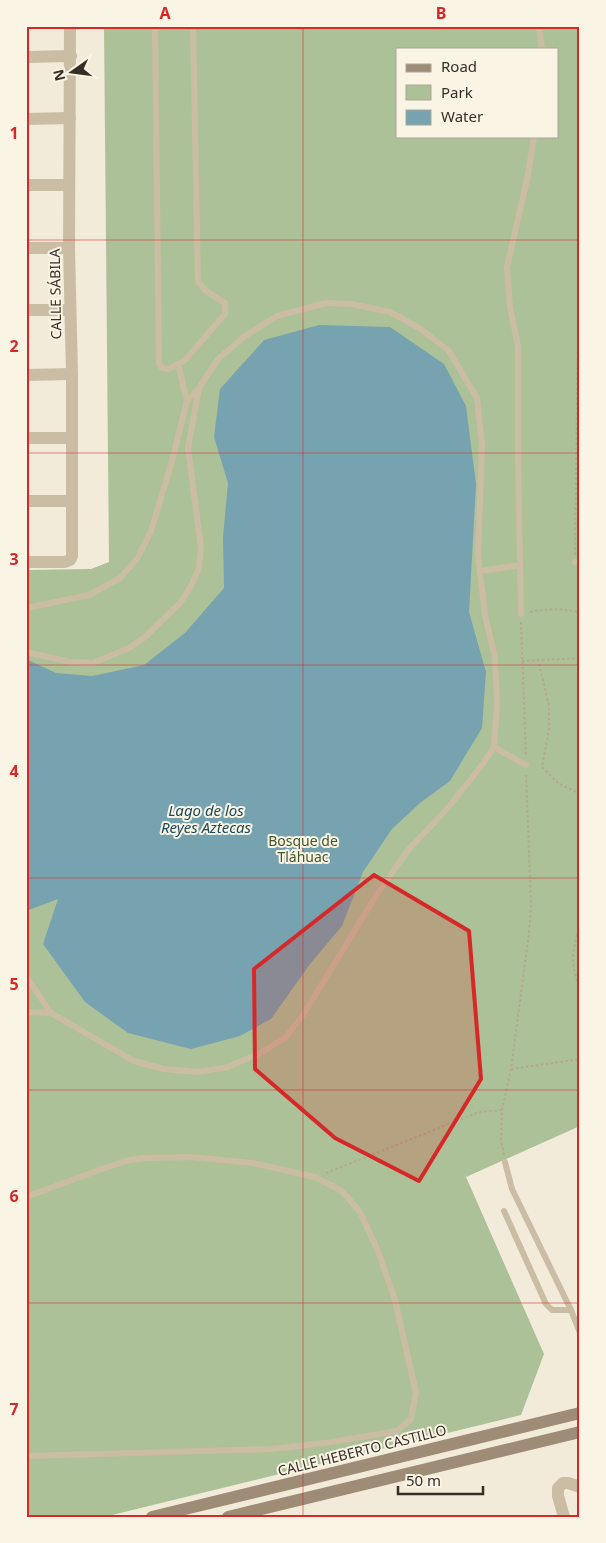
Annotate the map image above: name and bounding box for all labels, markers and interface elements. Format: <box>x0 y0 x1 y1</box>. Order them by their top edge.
text: A <box>159 2 171 24</box>
text: B <box>436 2 446 24</box>
north arrow <box>48 48 98 98</box>
legend <box>396 48 558 138</box>
text: Road <box>441 56 477 76</box>
text: N <box>48 67 69 83</box>
text: Park <box>441 82 473 102</box>
text: Water <box>441 106 483 126</box>
text: 1 <box>9 122 19 144</box>
street label: CALLE SÁBILA <box>45 248 65 339</box>
text: 2 <box>9 335 19 357</box>
text: 3 <box>9 548 19 570</box>
text: 4 <box>9 760 19 782</box>
water label: Lago de los Reyes Aztecas <box>161 800 252 837</box>
park label: Bosque de Tláhuac <box>268 831 338 866</box>
text: 5 <box>9 973 19 995</box>
text: 6 <box>9 1185 19 1207</box>
text: 7 <box>9 1398 19 1420</box>
street label: CALLE HEBERTO CASTILLO <box>276 1420 448 1480</box>
scale bar <box>398 1463 484 1495</box>
text: 50 m <box>406 1470 441 1490</box>

